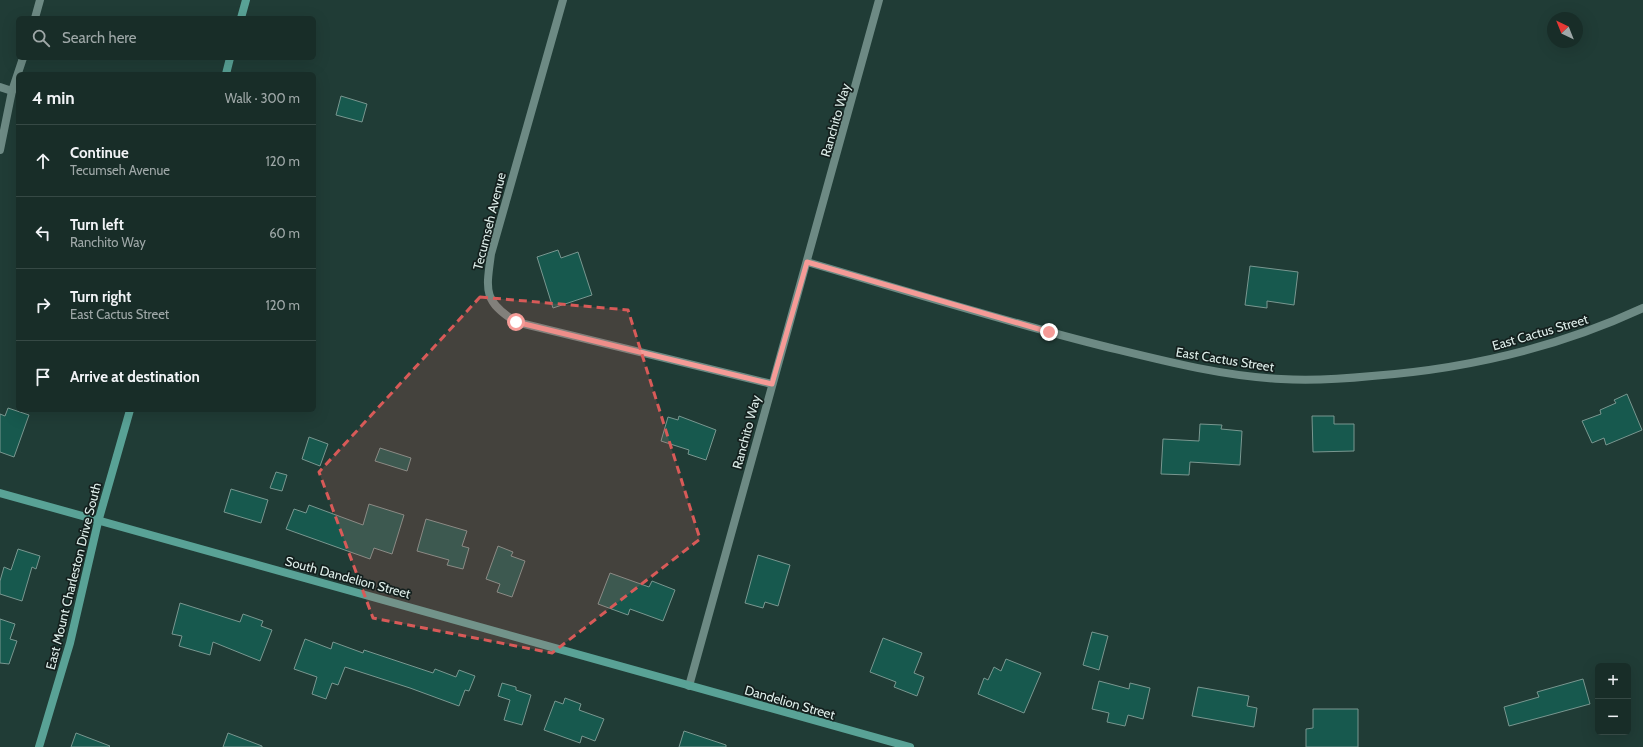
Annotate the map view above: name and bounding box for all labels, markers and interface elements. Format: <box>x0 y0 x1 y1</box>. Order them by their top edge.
north arrow <box>1547 12 1583 48</box>
search box <box>16 16 316 60</box>
icon: search <box>30 27 52 49</box>
text: Search here <box>62 29 137 47</box>
street label: Ranchito Way <box>817 81 853 159</box>
text: 4 min <box>32 88 75 108</box>
text: Walk · 300 m <box>225 90 300 106</box>
text: Continue <box>70 144 129 162</box>
icon: ahead <box>32 150 54 172</box>
text: 120 m <box>266 153 300 169</box>
text: Tecumseh Avenue <box>70 162 170 178</box>
street label: Tecumseh Avenue <box>469 170 509 271</box>
text: Turn left <box>70 216 124 234</box>
icon: left <box>32 222 54 244</box>
text: 60 m <box>269 225 300 241</box>
text: Ranchito Way <box>70 234 146 250</box>
text: Turn right <box>70 288 131 306</box>
icon: right <box>32 294 54 316</box>
text: 120 m <box>266 297 300 313</box>
text: East Cactus Street <box>70 306 169 322</box>
street label: East Cactus Street <box>1490 310 1590 353</box>
route start <box>507 313 525 331</box>
route end <box>1040 323 1058 341</box>
street label: East Cactus Street <box>1175 343 1276 375</box>
icon: arrive <box>32 366 54 388</box>
text: Arrive at destination <box>70 368 200 386</box>
street label: Ranchito Way <box>728 393 764 471</box>
street label: East Mount Charleston Drive South <box>42 481 104 671</box>
street label: South Dandelion Street <box>284 553 413 602</box>
map controls <box>1595 663 1631 735</box>
button: + <box>1595 663 1631 699</box>
street label: Dandelion Street <box>743 681 838 723</box>
button: − <box>1595 699 1631 735</box>

